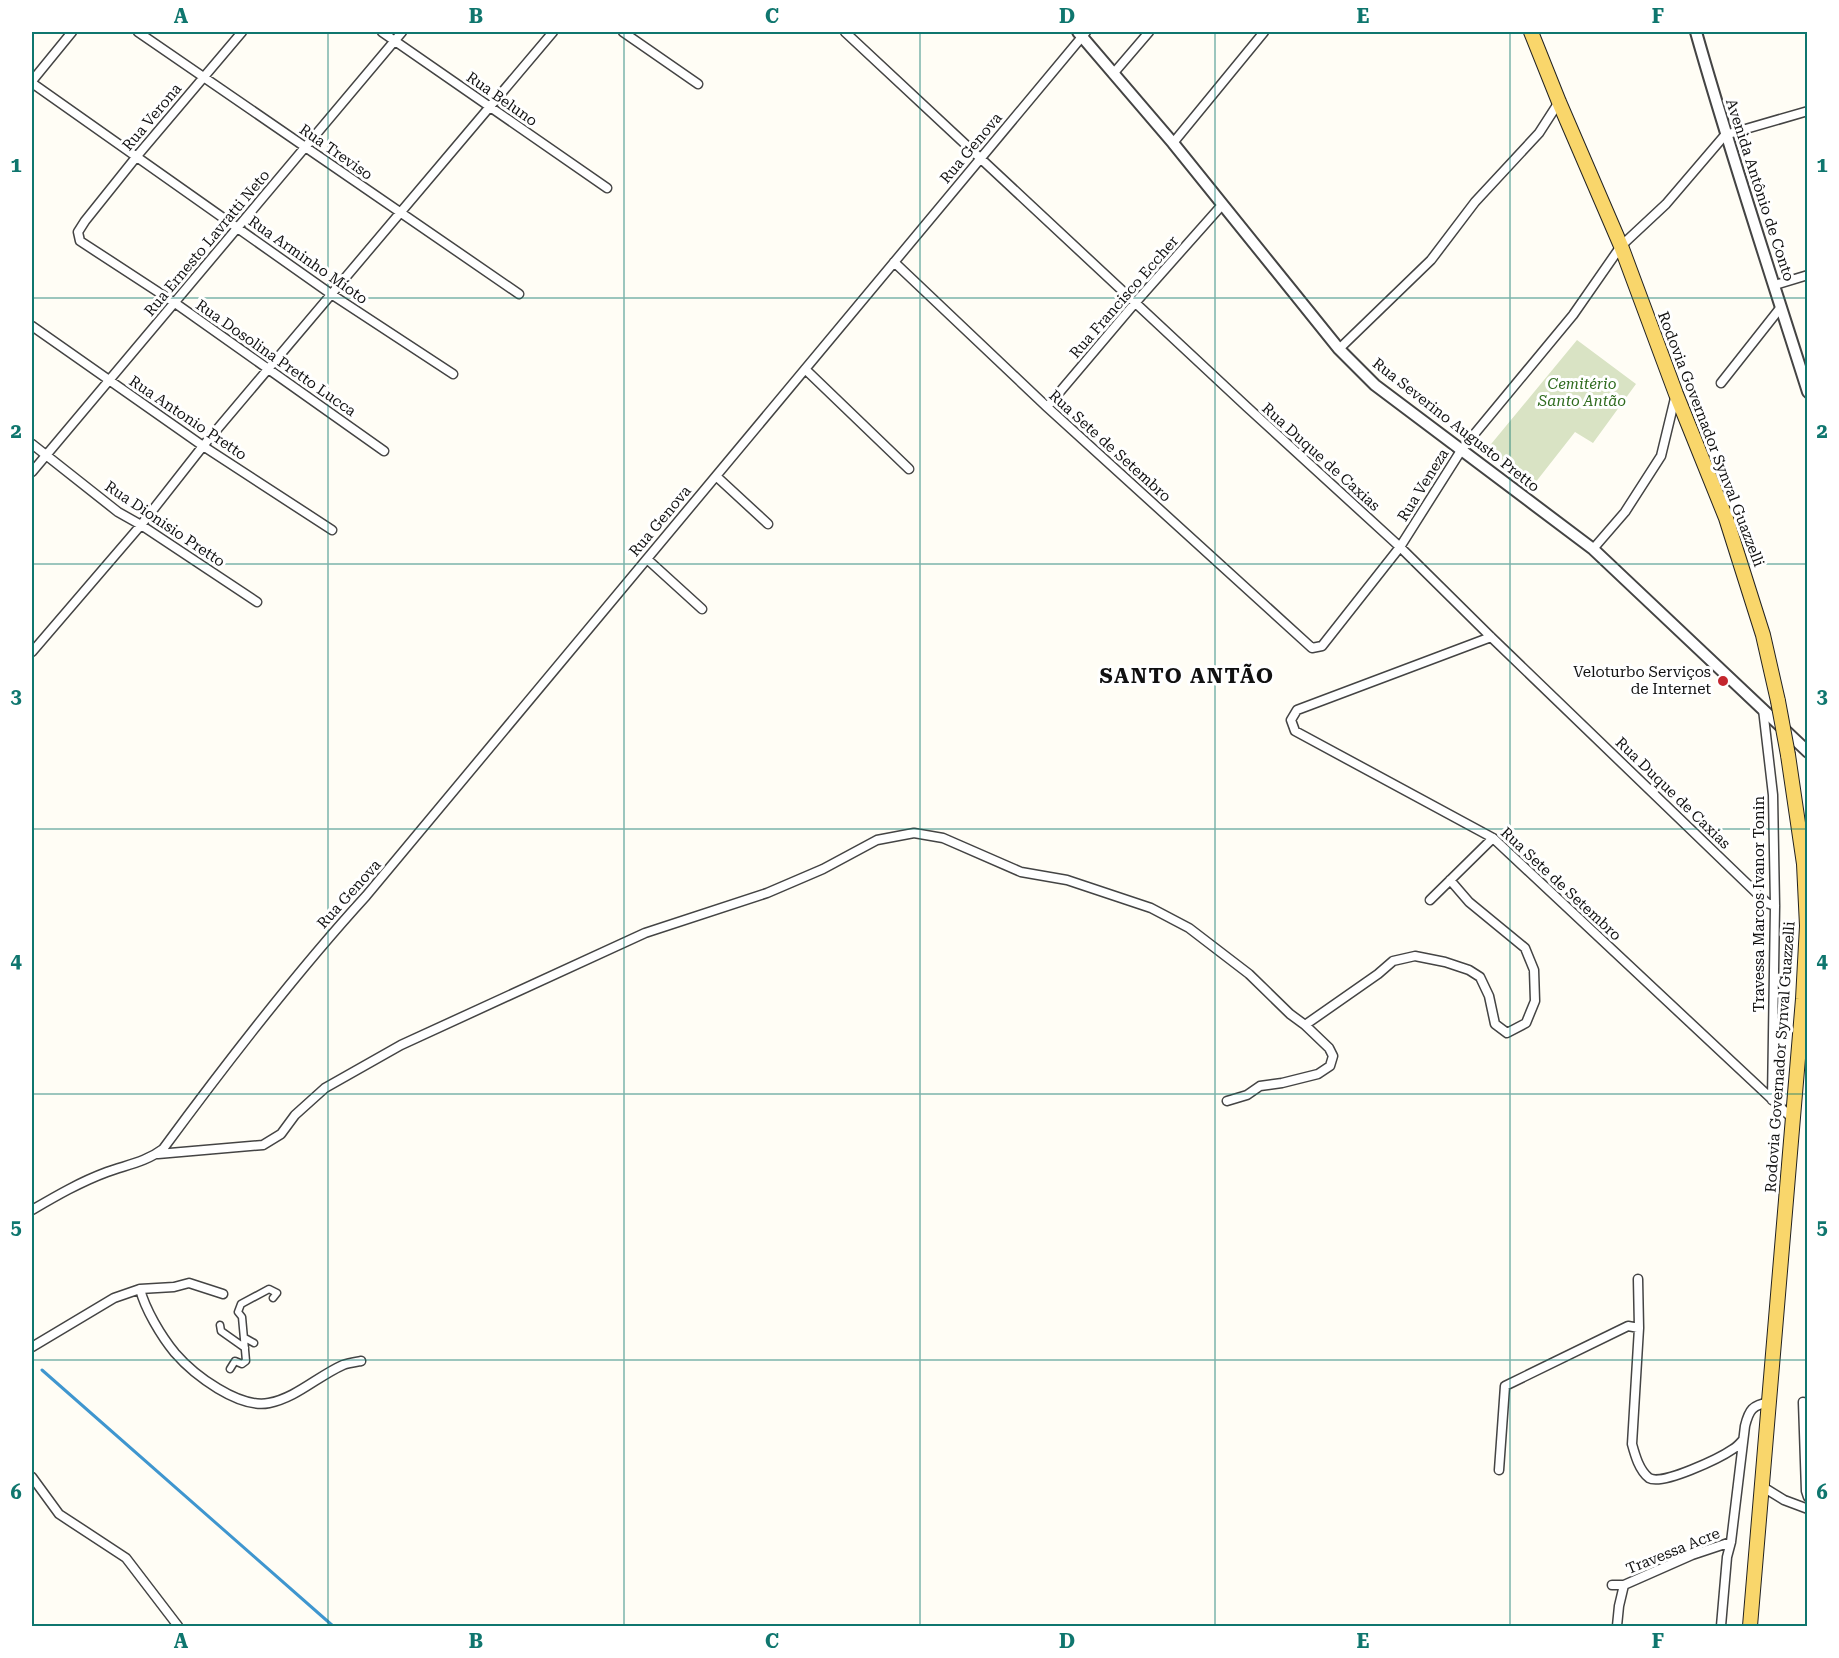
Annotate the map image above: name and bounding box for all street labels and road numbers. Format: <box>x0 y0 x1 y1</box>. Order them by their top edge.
street label: Rua Beluno <box>463 68 541 130</box>
street label: Rua Verona <box>119 80 185 154</box>
street label: Avenida Antônio de Conto <box>1722 96 1798 284</box>
street label: Rua Genova <box>936 109 1006 187</box>
street label: Rua Treviso <box>296 120 376 184</box>
street label: Rua Ernesto Lavratti Neto <box>141 166 273 320</box>
street label: Rua Arminho Mioto <box>245 212 371 308</box>
street label: Rua Francisco Eccher <box>1066 232 1182 362</box>
street label: Rua Dosolina Pretto Lucca <box>192 296 360 420</box>
street label: Rodovia Governador Synval Guazzelli <box>1654 309 1768 569</box>
street label: Rua Severino Augusto Pretto <box>1369 354 1543 496</box>
street label: Rua Antonio Pretto <box>126 372 250 464</box>
street label: Rua Sete de Setembro <box>1045 386 1175 506</box>
street label: Rua Duque de Caxias <box>1258 399 1384 515</box>
street label: Rua Veneza <box>1394 445 1452 525</box>
street label: Rua Dionisio Pretto <box>102 477 228 571</box>
street label: Rua Genova <box>625 482 695 560</box>
street label: Rua Duque de Caxias <box>1612 733 1734 853</box>
street label: Travessa Marcos Ivanor Tonin <box>1750 795 1768 1012</box>
street label: Rua Sete de Setembro <box>1497 823 1625 945</box>
street label: Rua Genova <box>313 856 385 932</box>
street label: Rodovia Governador Synval Guazzelli <box>1762 921 1798 1193</box>
street label: Travessa Acre <box>1624 1524 1722 1578</box>

